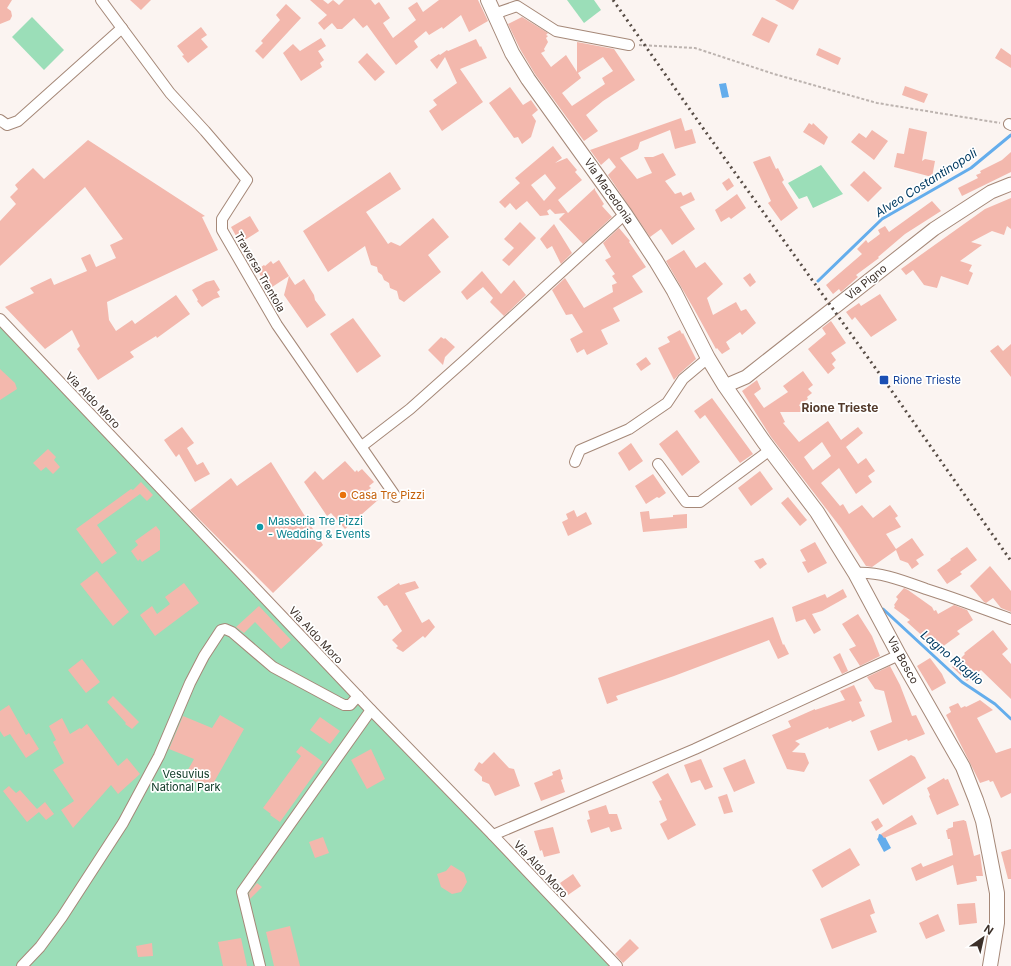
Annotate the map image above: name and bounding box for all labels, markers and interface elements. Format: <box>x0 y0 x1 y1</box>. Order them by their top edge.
water label: Alveo Costantinopoli <box>871 145 980 221</box>
street label: Via Macedonia <box>581 155 637 227</box>
street label: Traversa Trentola <box>231 229 289 315</box>
street label: Via Pigno <box>843 261 890 303</box>
street label: Via Aldo Moro <box>63 369 124 432</box>
place label: Rione Trieste <box>893 373 961 387</box>
marker: Rione Trieste <box>878 374 890 386</box>
district label: Rione Trieste <box>802 400 878 415</box>
place label: Casa Tre Pizzi <box>351 488 425 502</box>
marker: Casa Tre Pizzi <box>338 490 348 500</box>
place label: Masseria Tre Pizzi - Wedding & Events <box>268 514 370 541</box>
marker: Masseria Tre Pizzi - Wedding & Events <box>255 522 265 532</box>
street label: Via Aldo Moro <box>286 603 346 667</box>
water label: Lagno Riaglio <box>918 627 987 688</box>
street label: Via Bosco <box>884 634 922 686</box>
park label: Vesuvius National Park <box>151 767 221 794</box>
street label: Via Aldo Moro <box>511 837 571 901</box>
north arrow <box>963 918 1003 958</box>
text: N <box>981 922 996 938</box>

